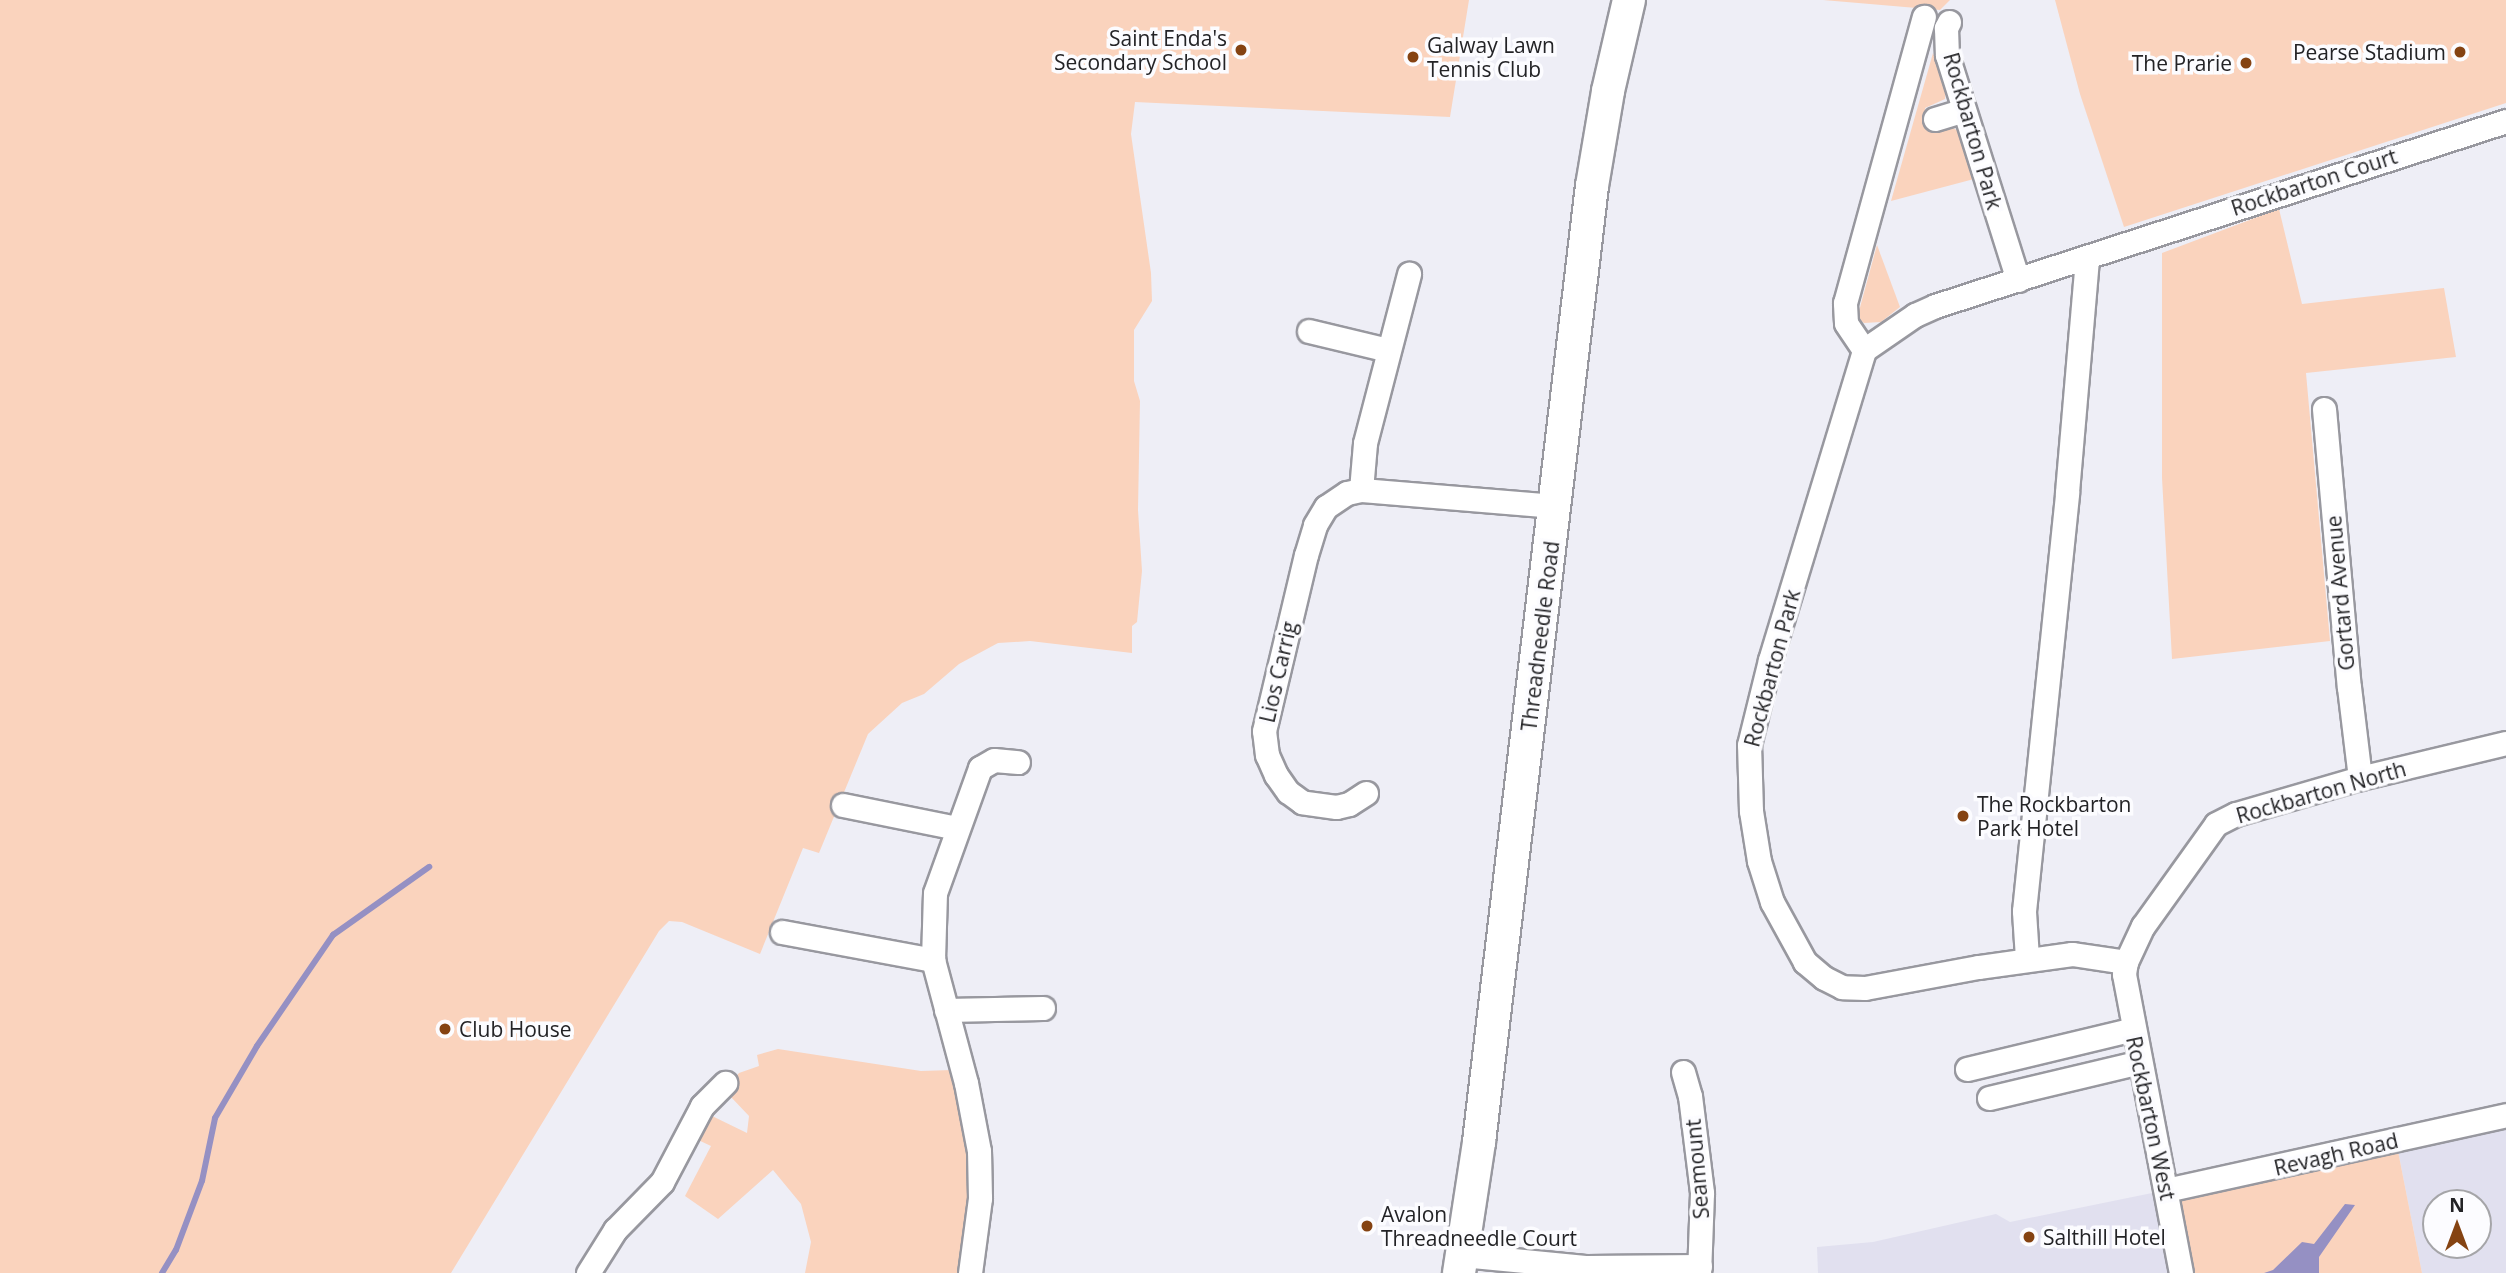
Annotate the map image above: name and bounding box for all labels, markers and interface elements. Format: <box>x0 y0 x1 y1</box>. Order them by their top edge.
place label: Saint Enda's Secondary School <box>1054 25 1227 75</box>
place label: Galway Lawn Tennis Club <box>1427 32 1555 82</box>
place label: Pearse Stadium <box>2293 39 2446 65</box>
marker: Saint Enda's Secondary School <box>1233 42 1249 58</box>
marker: Pearse Stadium <box>2452 44 2468 60</box>
marker: Galway Lawn Tennis Club <box>1405 49 1421 65</box>
street label: Rockbarton Park <box>1939 50 2007 212</box>
place label: The Prarie <box>2132 50 2232 76</box>
marker: The Prarie <box>2238 55 2254 71</box>
street label: Rockbarton Court <box>2228 143 2400 221</box>
street label: Gortard Avenue <box>2321 514 2359 672</box>
street label: Threadneedle Road <box>1516 540 1564 732</box>
street label: Rockbarton Park <box>1739 586 1805 750</box>
street label: Lios Carrig <box>1254 619 1302 725</box>
street label: Rockbarton North <box>2233 756 2409 828</box>
place label: The Rockbarton Park Hotel <box>1977 791 2131 841</box>
marker: The Rockbarton Park Hotel <box>1955 808 1971 824</box>
place label: Club House <box>459 1016 572 1042</box>
marker: Club House <box>437 1021 453 1037</box>
street label: Rockbarton West <box>2121 1034 2181 1202</box>
street label: Seamount <box>1680 1118 1714 1220</box>
street label: Revagh Road <box>2271 1127 2401 1181</box>
north arrow <box>2422 1189 2492 1259</box>
text: N <box>2449 1192 2465 1218</box>
place label: Avalon Threadneedle Court <box>1381 1201 1577 1251</box>
marker: Avalon Threadneedle Court <box>1359 1218 1375 1234</box>
place label: Salthill Hotel <box>2043 1224 2166 1250</box>
marker: Salthill Hotel <box>2021 1229 2037 1245</box>

